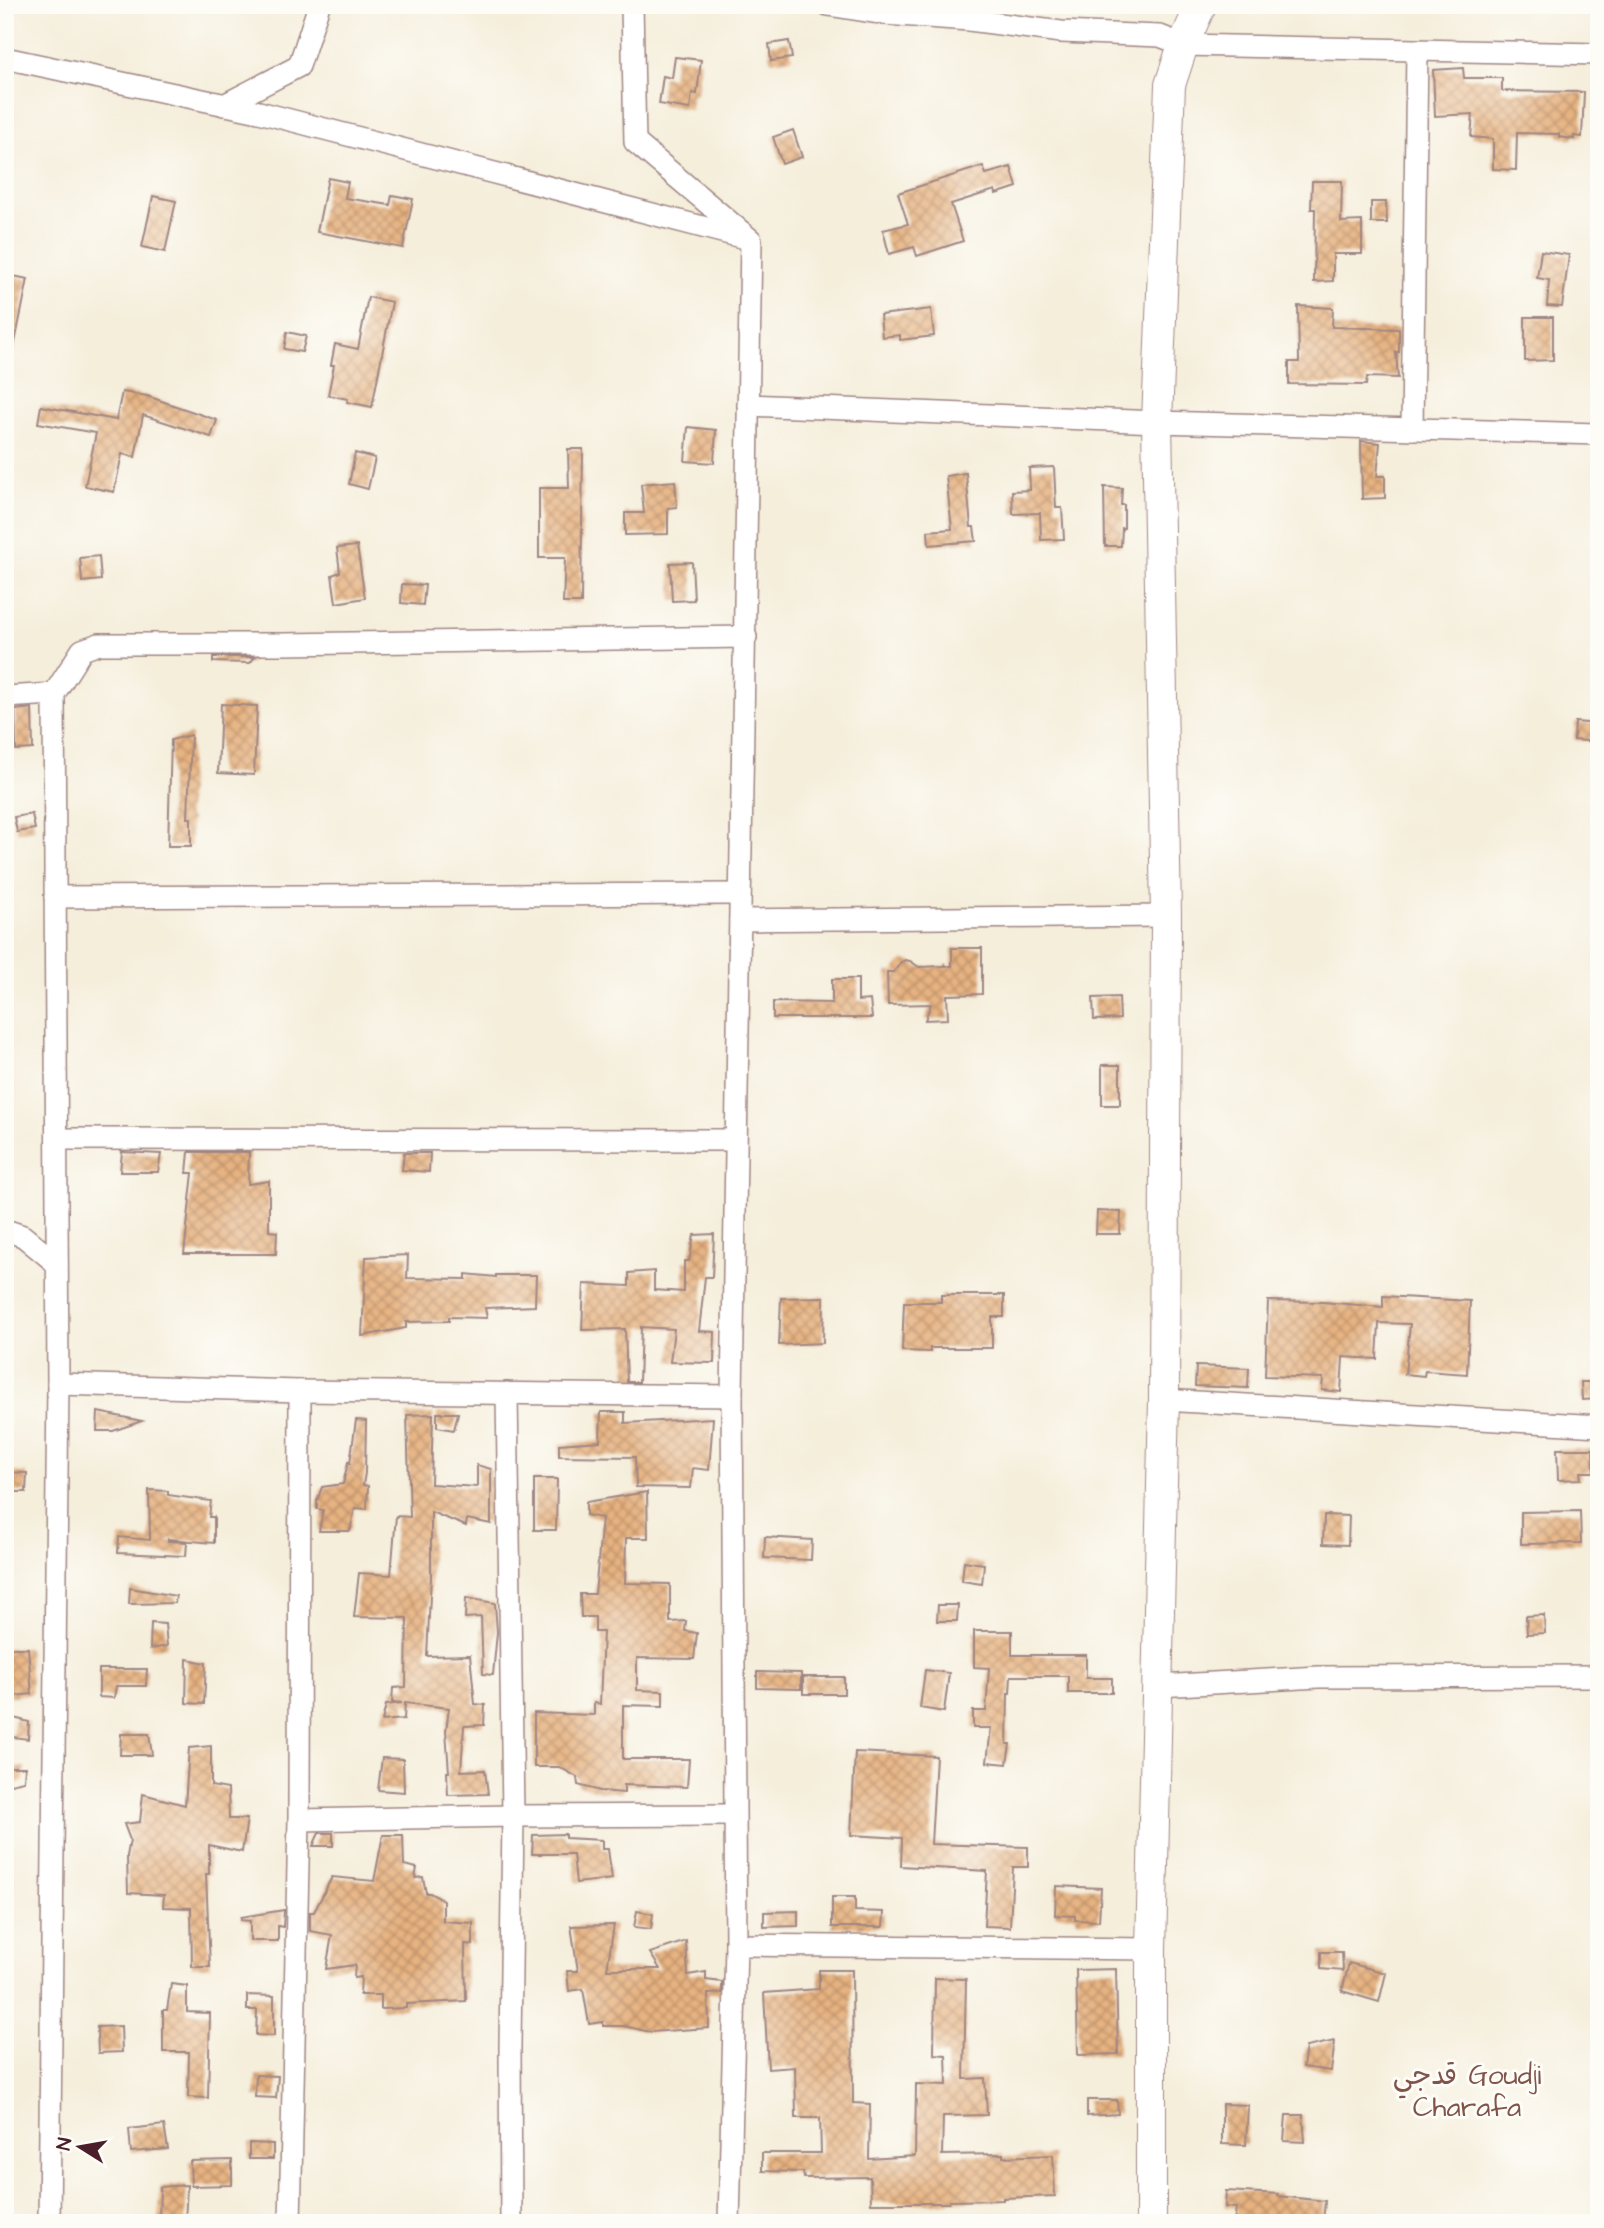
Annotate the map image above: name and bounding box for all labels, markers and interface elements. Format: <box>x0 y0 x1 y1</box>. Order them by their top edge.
district label: قدجي Goudji Charafa <box>1393 2056 1541 2127</box>
north arrow <box>46 2112 116 2182</box>
text: N <box>50 2136 79 2152</box>

